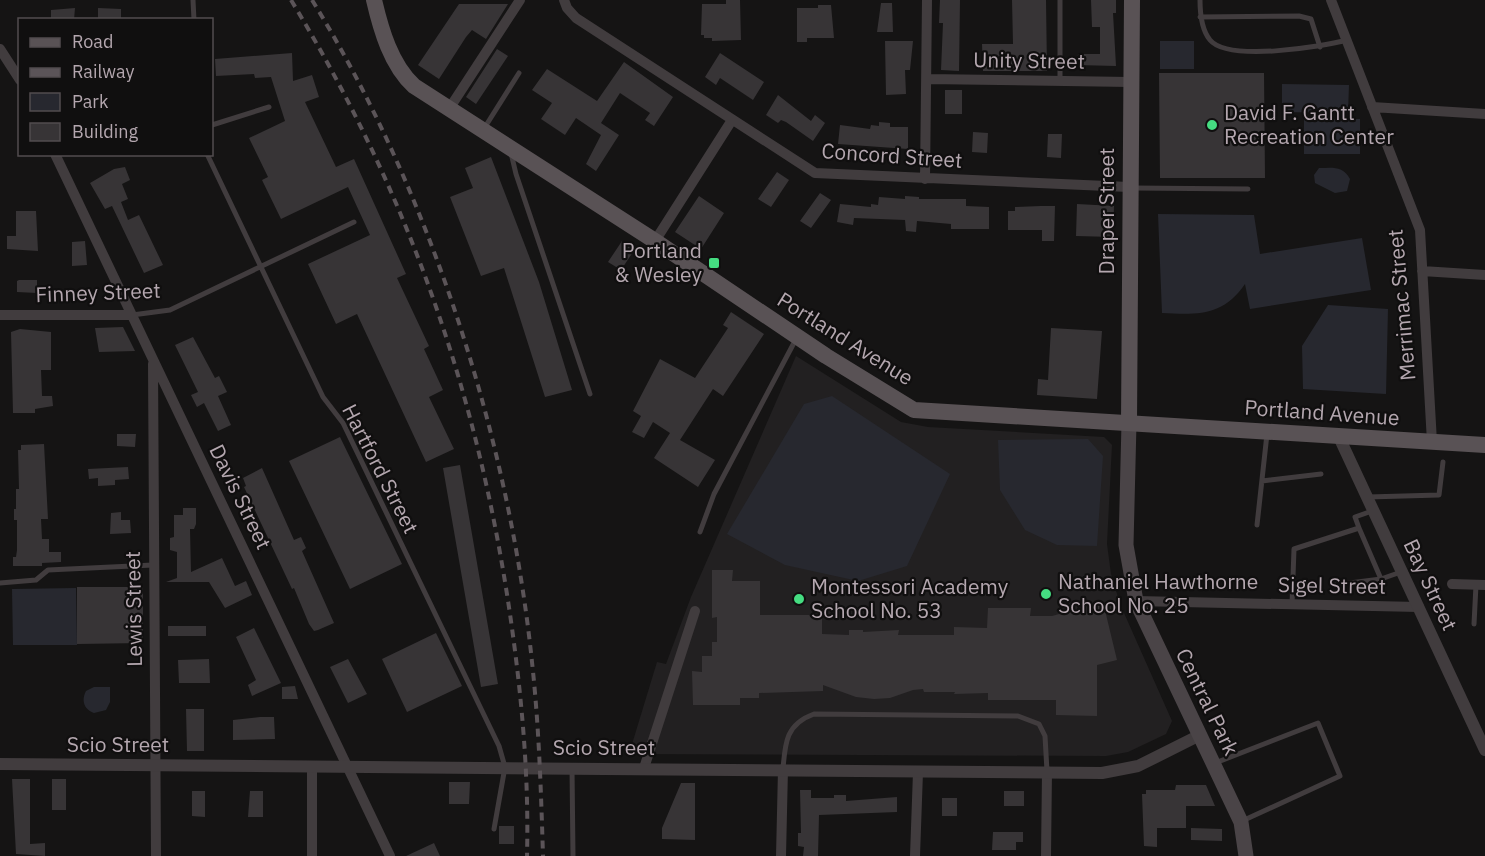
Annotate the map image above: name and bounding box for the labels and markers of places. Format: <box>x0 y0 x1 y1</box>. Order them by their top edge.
place label: David F. Gantt Recreation Center <box>1224 98 1394 150</box>
marker: David F. Gantt Recreation Center <box>1205 118 1219 132</box>
place label: Portland & Wesley <box>615 236 703 288</box>
marker: Portland & Wesley <box>707 256 721 270</box>
place label: Nathaniel Hawthorne School No. 25 <box>1058 567 1258 619</box>
place label: Montessori Academy School No. 53 <box>811 572 1009 624</box>
marker: Nathaniel Hawthorne School No. 25 <box>1039 587 1053 601</box>
marker: Montessori Academy School No. 53 <box>792 592 806 606</box>

